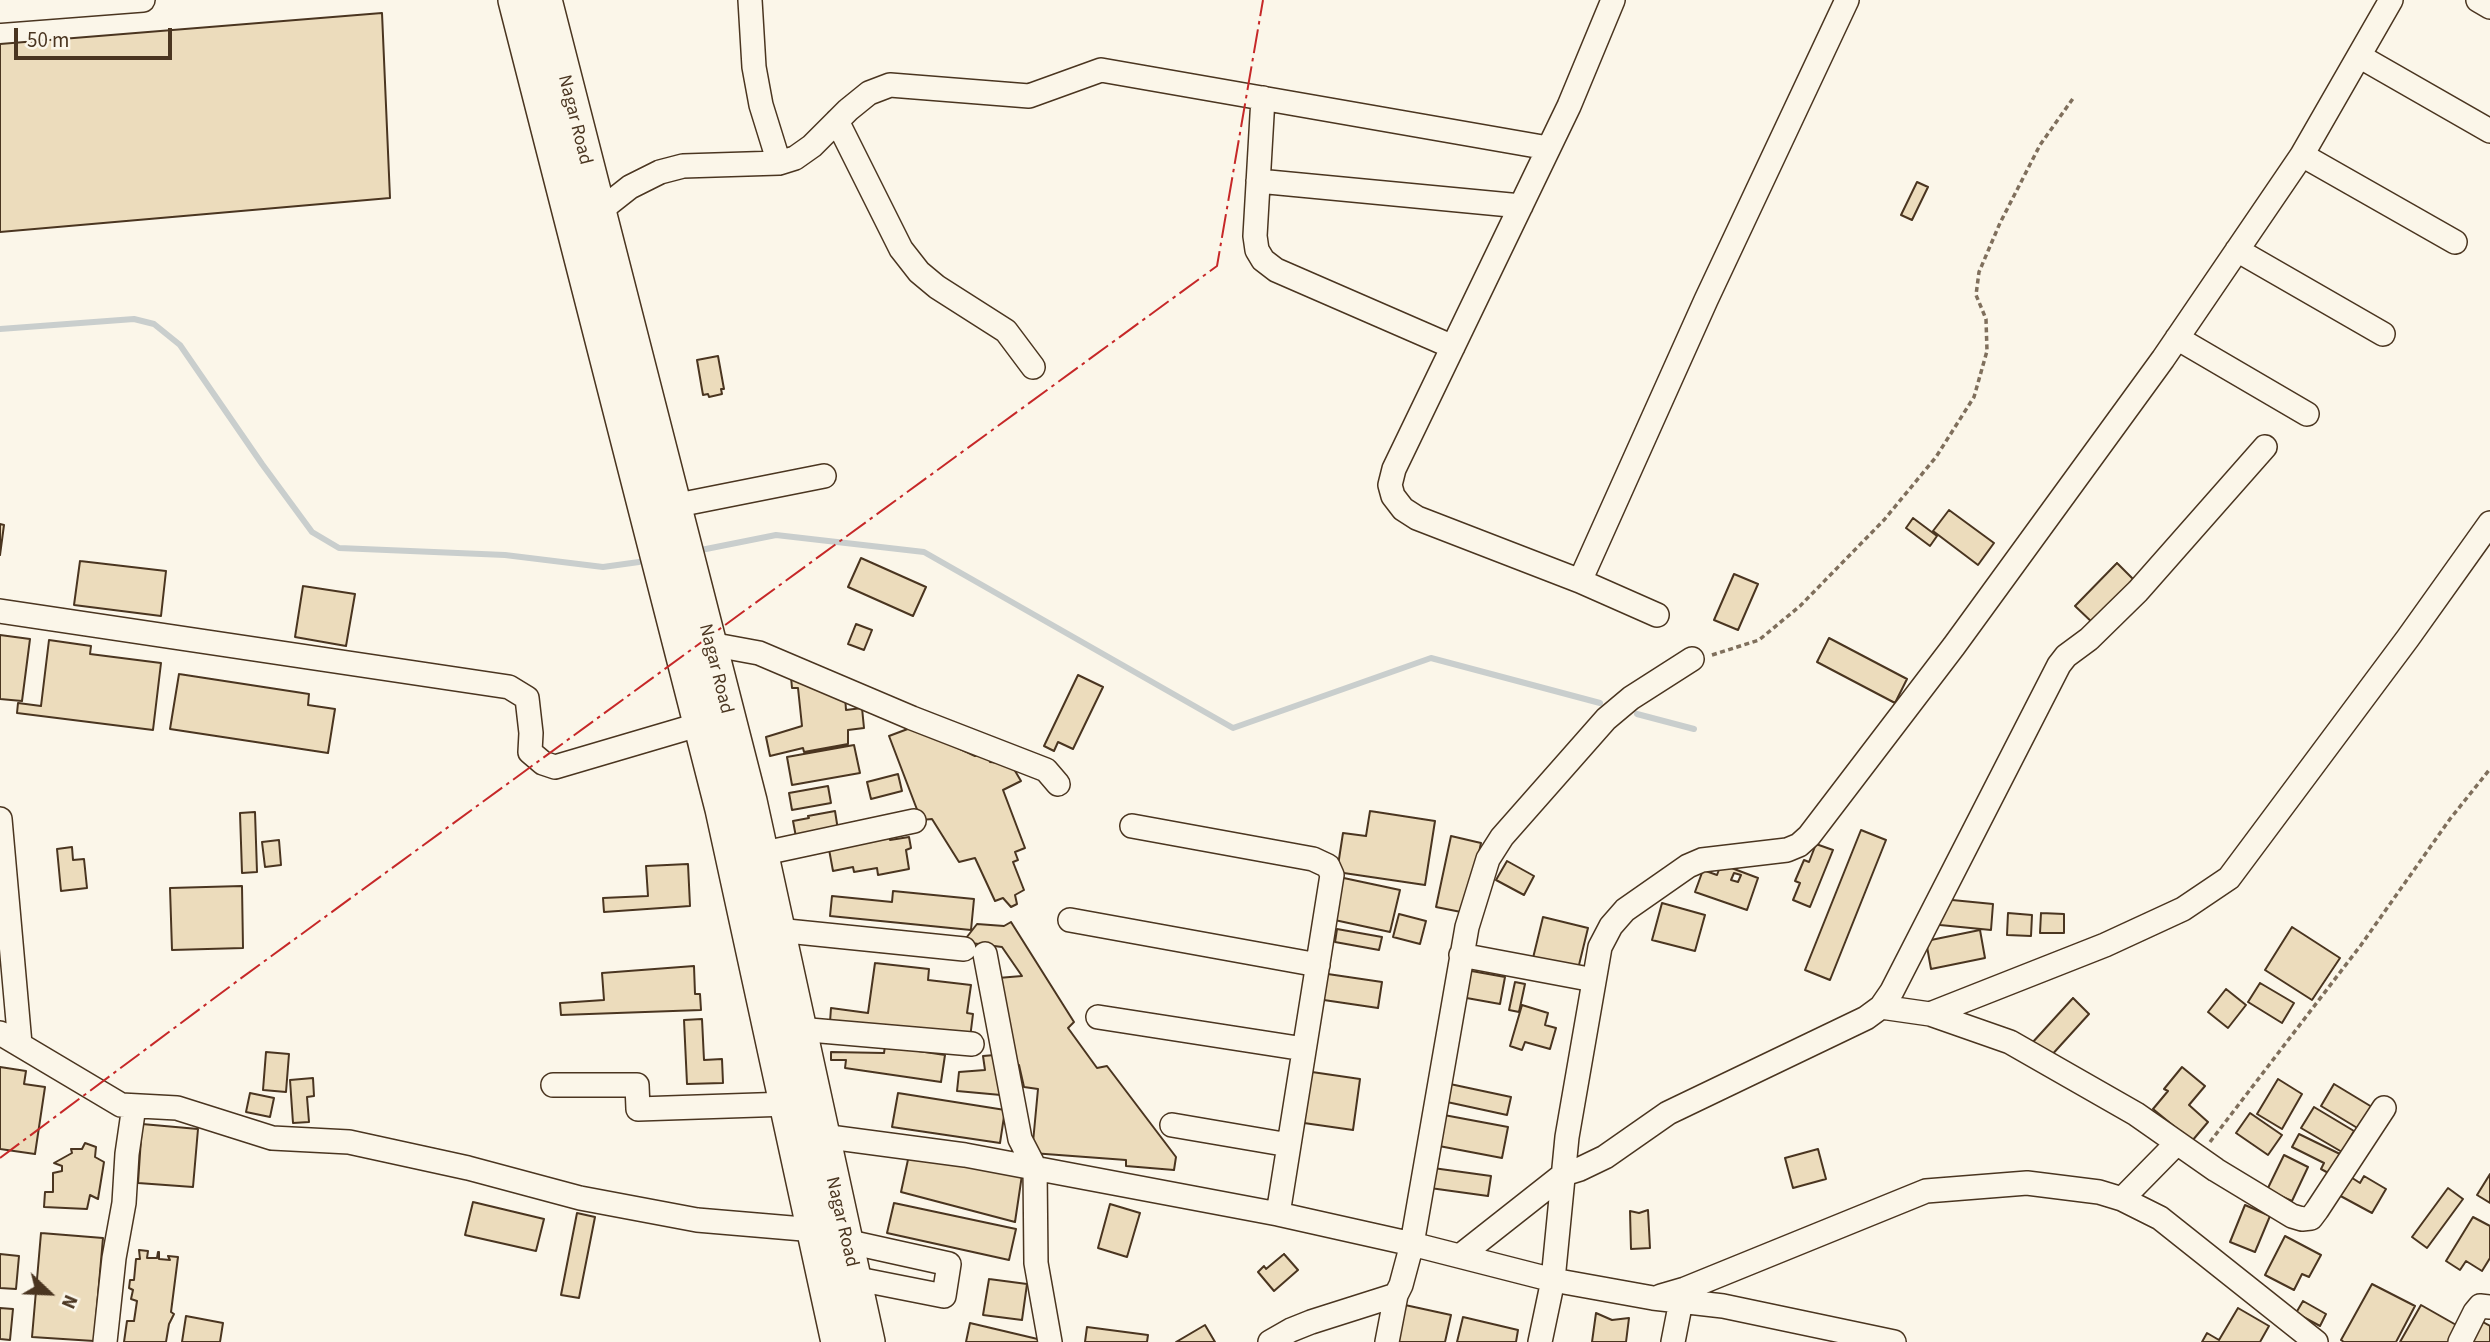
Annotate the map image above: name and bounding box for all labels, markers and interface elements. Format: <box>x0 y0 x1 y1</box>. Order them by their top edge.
scale bar <box>18 14 175 58</box>
text: 50 m <box>27 25 69 55</box>
street label: Nagar Road <box>552 73 596 167</box>
street label: Nagar Road <box>693 622 737 716</box>
street label: Nagar Road <box>820 1175 862 1269</box>
north arrow <box>14 1258 84 1328</box>
text: N <box>54 1290 84 1312</box>

